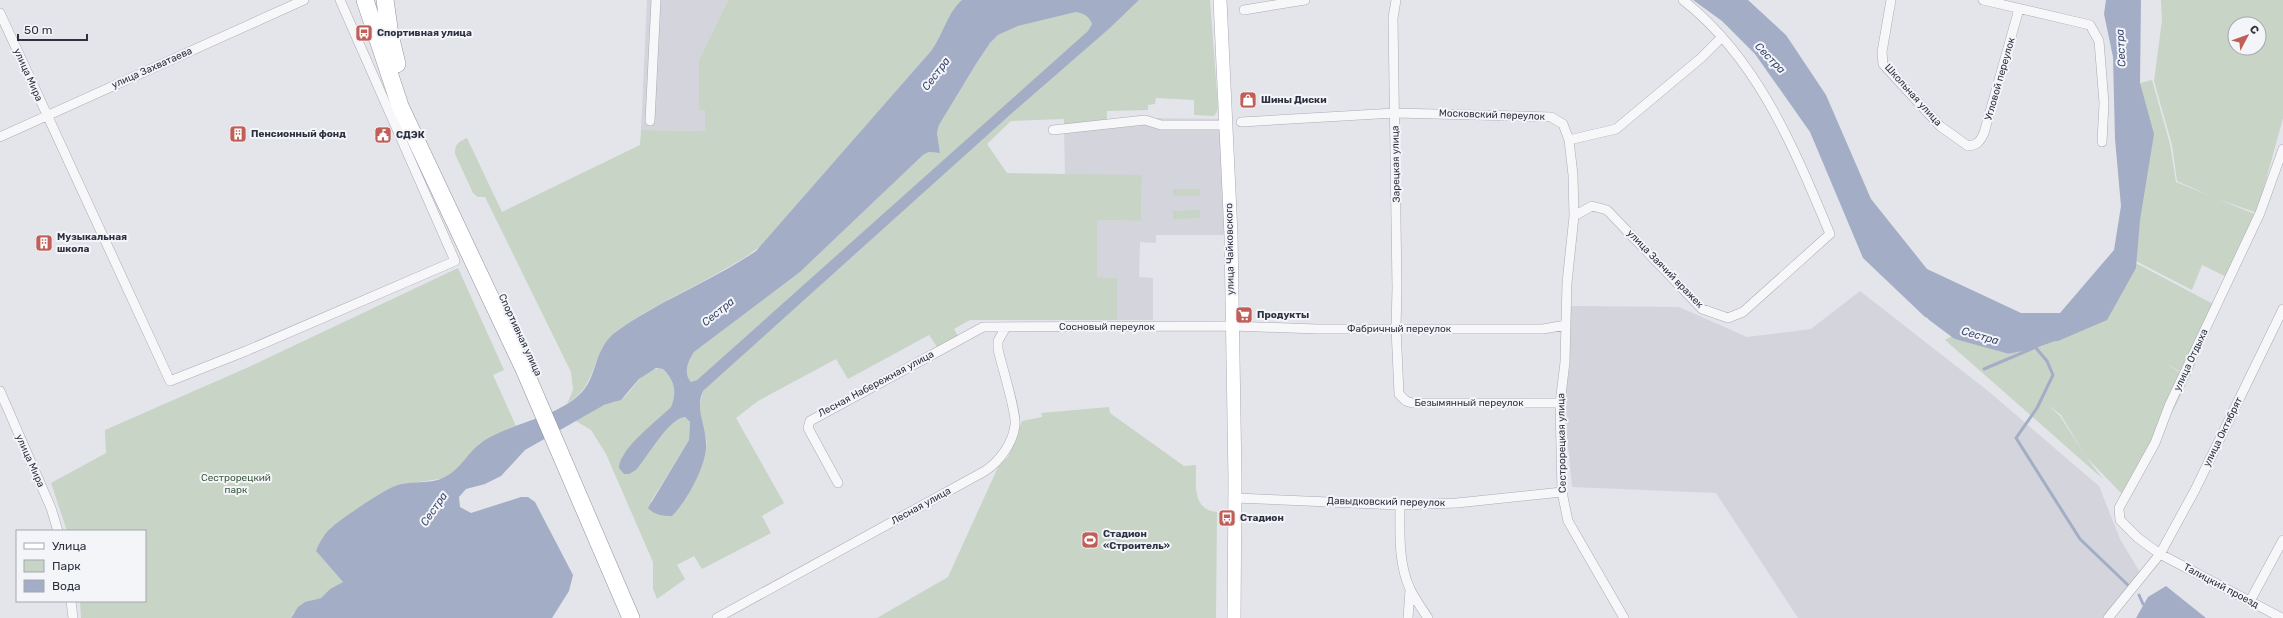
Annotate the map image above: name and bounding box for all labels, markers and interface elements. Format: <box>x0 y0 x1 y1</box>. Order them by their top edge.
scale bar <box>18 16 87 42</box>
north arrow <box>2227 16 2267 56</box>
text: 50 m <box>24 23 52 37</box>
bus stop icon: Спортивная улица <box>354 23 374 43</box>
text: С <box>2247 23 2262 37</box>
place label: Спортивная улица <box>377 27 472 39</box>
water label: Сестра <box>2113 28 2128 67</box>
street label: Угловой переулок <box>1982 35 2018 122</box>
water label: Сестра <box>1752 40 1788 77</box>
street label: улица Захватаева <box>110 45 194 91</box>
street label: улица Мира <box>11 47 45 103</box>
water label: Сестра <box>919 54 953 93</box>
street label: Школьная улица <box>1882 61 1944 129</box>
shop icon: Шины Диски <box>1238 90 1258 110</box>
place label: Шины Диски <box>1261 94 1327 106</box>
street label: Московский переулок <box>1439 107 1546 123</box>
building icon: Пенсионный фонд <box>228 124 248 144</box>
public building icon: СДЭК <box>373 125 393 145</box>
street label: Зарецкая улица <box>1389 125 1403 203</box>
place label: Пенсионный фонд <box>251 128 346 140</box>
place label: СДЭК <box>396 129 425 141</box>
street label: улица Чайковского <box>1223 203 1237 295</box>
street label: улица Заячий вражек <box>1624 227 1706 311</box>
place label: Музыкальная школа <box>57 231 127 255</box>
building icon: Музыкальная школа <box>34 233 54 253</box>
street label: Спортивная улица <box>496 292 544 378</box>
water label: Сестра <box>699 295 737 329</box>
supermarket icon: Продукты <box>1234 305 1254 325</box>
place label: Продукты <box>1257 309 1309 321</box>
street label: Сосновый переулок <box>1059 321 1156 333</box>
street label: Фабричный переулок <box>1347 323 1452 335</box>
water label: Сестра <box>1960 324 2001 348</box>
street label: улица Отдыха <box>2171 327 2211 393</box>
street label: Лесная Набережная улица <box>816 348 936 420</box>
street label: Сестрорецкая улица <box>1555 393 1569 493</box>
street label: улица Октябрят <box>2201 395 2245 469</box>
street label: Безымянный переулок <box>1414 397 1524 409</box>
street label: улица Мира <box>13 433 47 489</box>
park label: Сестрорецкий парк <box>201 472 271 496</box>
street label: Лесная улица <box>889 485 953 527</box>
water label: Сестра <box>418 489 451 528</box>
street label: Давыдковский переулок <box>1327 495 1446 509</box>
bus stop icon: Стадион <box>1217 508 1237 528</box>
place label: Стадион <box>1240 512 1284 524</box>
place label: Стадион «Строитель» <box>1103 528 1170 552</box>
legend <box>16 530 146 602</box>
sports icon: Стадион «Строитель» <box>1080 530 1100 550</box>
text: Улица <box>52 539 86 553</box>
text: Парк <box>52 559 81 573</box>
street label: Талицкий проезд <box>2181 561 2261 611</box>
text: Вода <box>52 579 81 593</box>

